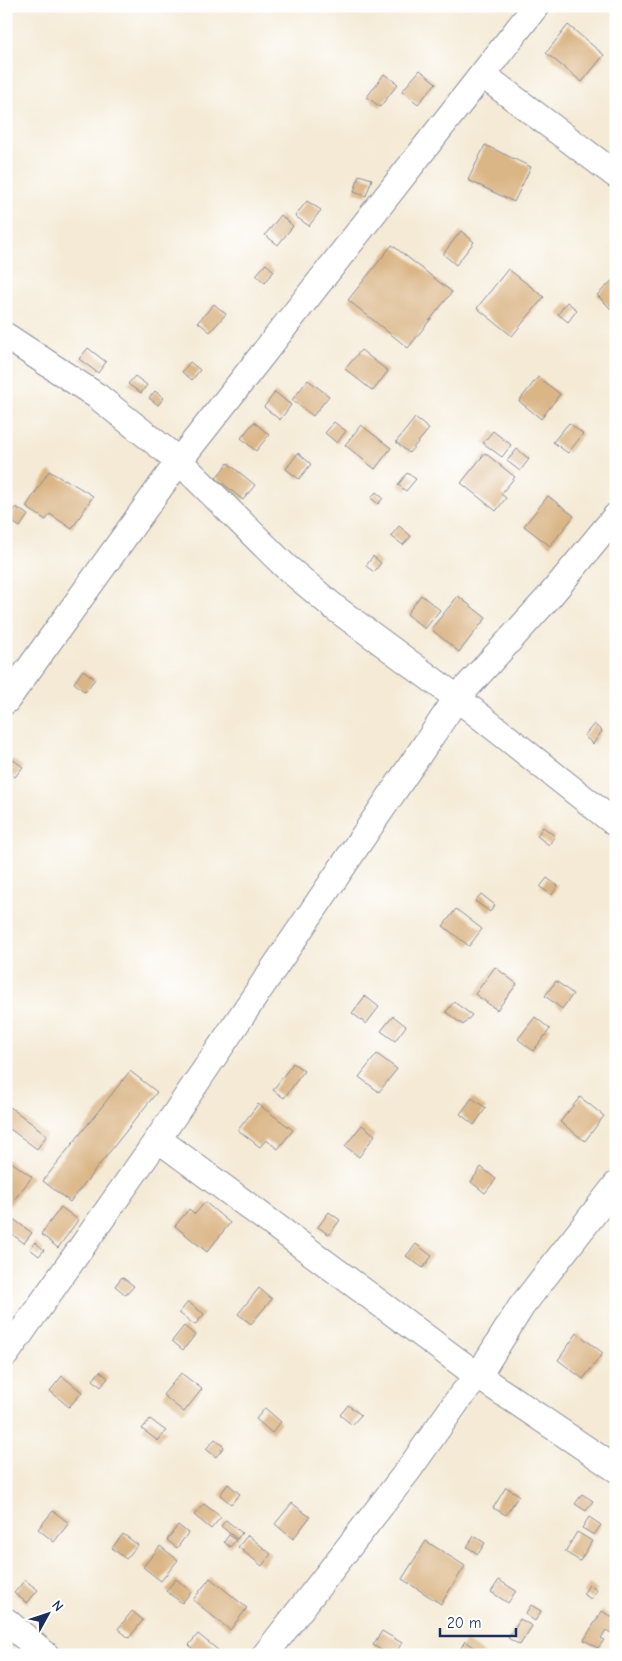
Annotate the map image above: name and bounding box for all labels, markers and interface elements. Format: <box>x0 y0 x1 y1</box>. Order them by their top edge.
north arrow <box>22 1588 72 1638</box>
text: N <box>48 1597 67 1615</box>
scale bar <box>440 1606 516 1638</box>
text: 20 m <box>447 1614 481 1632</box>

